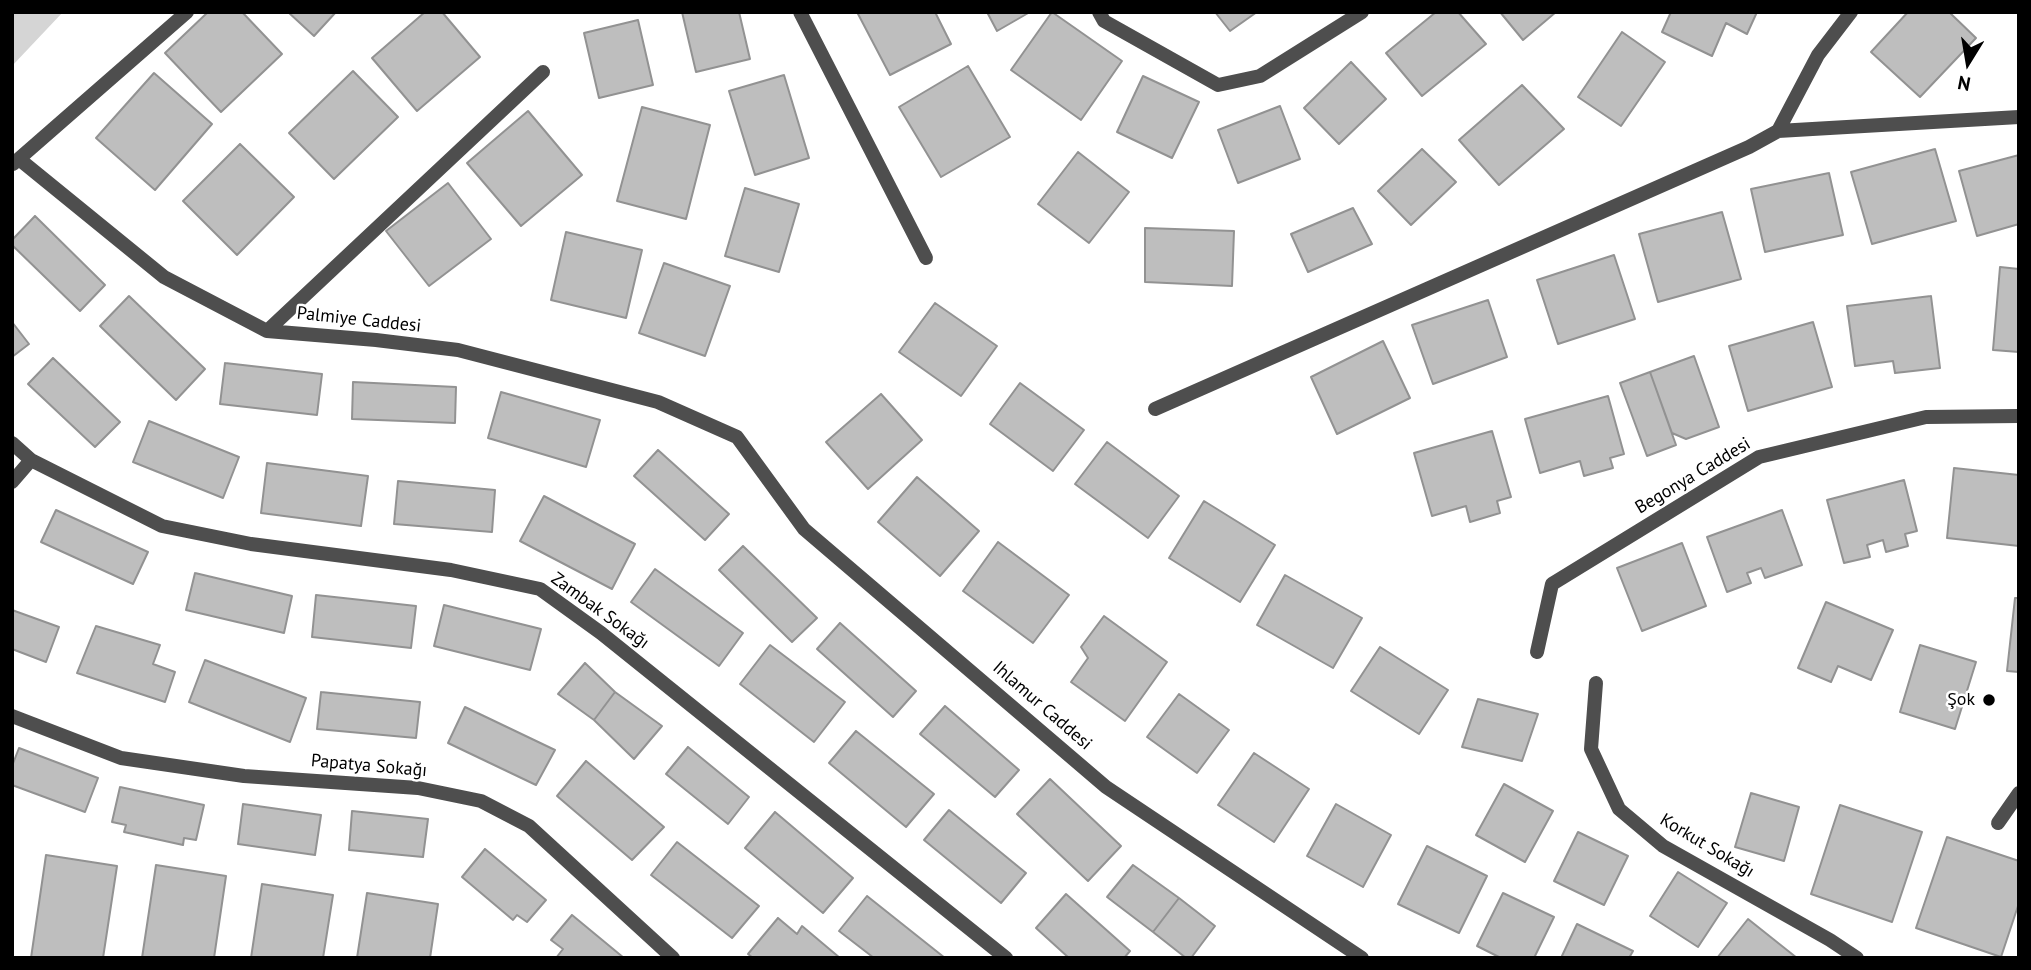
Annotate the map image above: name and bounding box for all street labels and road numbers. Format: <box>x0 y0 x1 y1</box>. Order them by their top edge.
street label: Palmiye Caddesi <box>296 303 422 337</box>
street label: Begonya Caddesi <box>1631 433 1755 519</box>
street label: Zambak Sokağı <box>547 568 653 654</box>
street label: Ihlamur Caddesi <box>988 657 1096 755</box>
street label: Papatya Sokağı <box>310 750 428 782</box>
street label: Korkut Sokağı <box>1656 809 1758 883</box>

